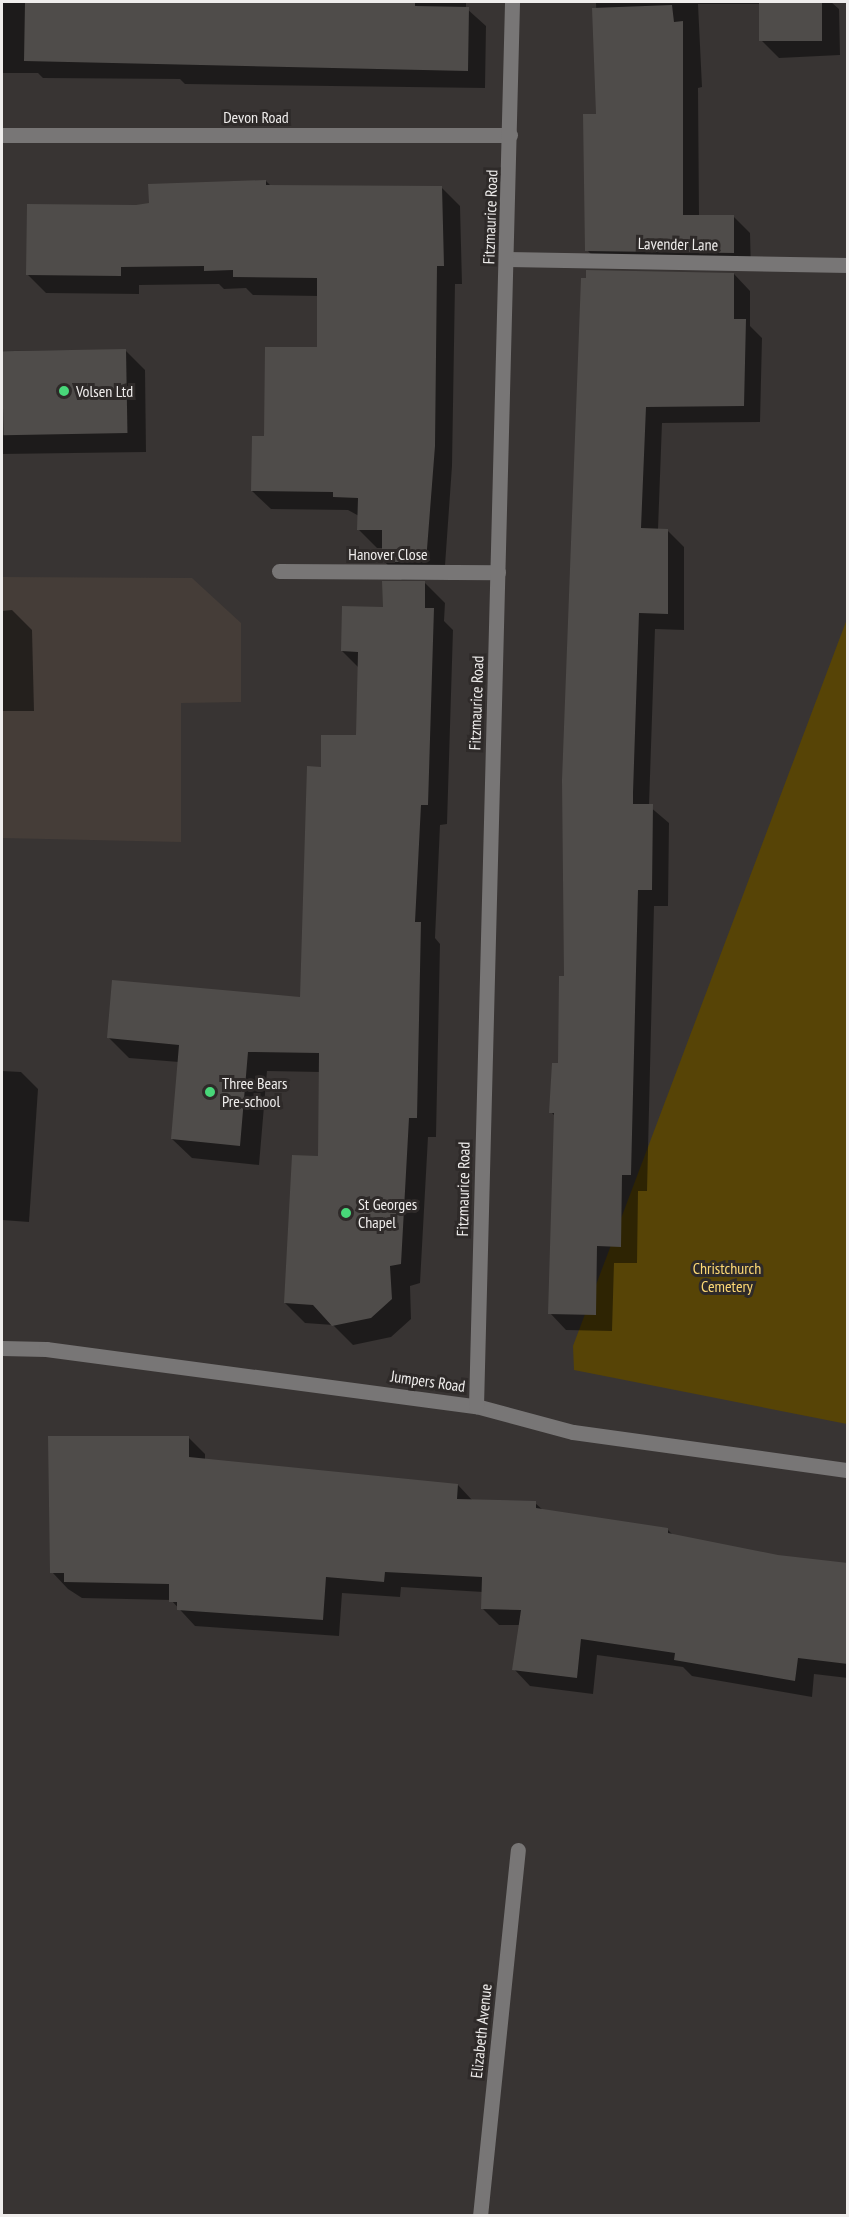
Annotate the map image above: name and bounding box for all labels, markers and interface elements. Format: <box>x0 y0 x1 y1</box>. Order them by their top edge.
street label: Devon Road <box>223 107 289 127</box>
street label: Fitzmaurice Road <box>479 169 501 265</box>
street label: Lavender Lane <box>638 234 718 254</box>
place label: Volsen Ltd <box>76 381 133 401</box>
marker: Volsen Ltd <box>57 384 71 398</box>
street label: Hanover Close <box>348 544 428 564</box>
street label: Fitzmaurice Road <box>465 655 487 751</box>
place label: Three Bears Pre-school <box>222 1073 287 1111</box>
marker: Three Bears Pre-school <box>203 1085 217 1099</box>
street label: Fitzmaurice Road <box>453 1142 473 1236</box>
place label: St Georges Chapel <box>358 1194 417 1232</box>
marker: St Georges Chapel <box>339 1206 353 1220</box>
park label: Christchurch Cemetery <box>693 1258 761 1296</box>
street label: Jumpers Road <box>389 1366 467 1396</box>
street label: Elizabeth Avenue <box>466 1983 496 2079</box>

